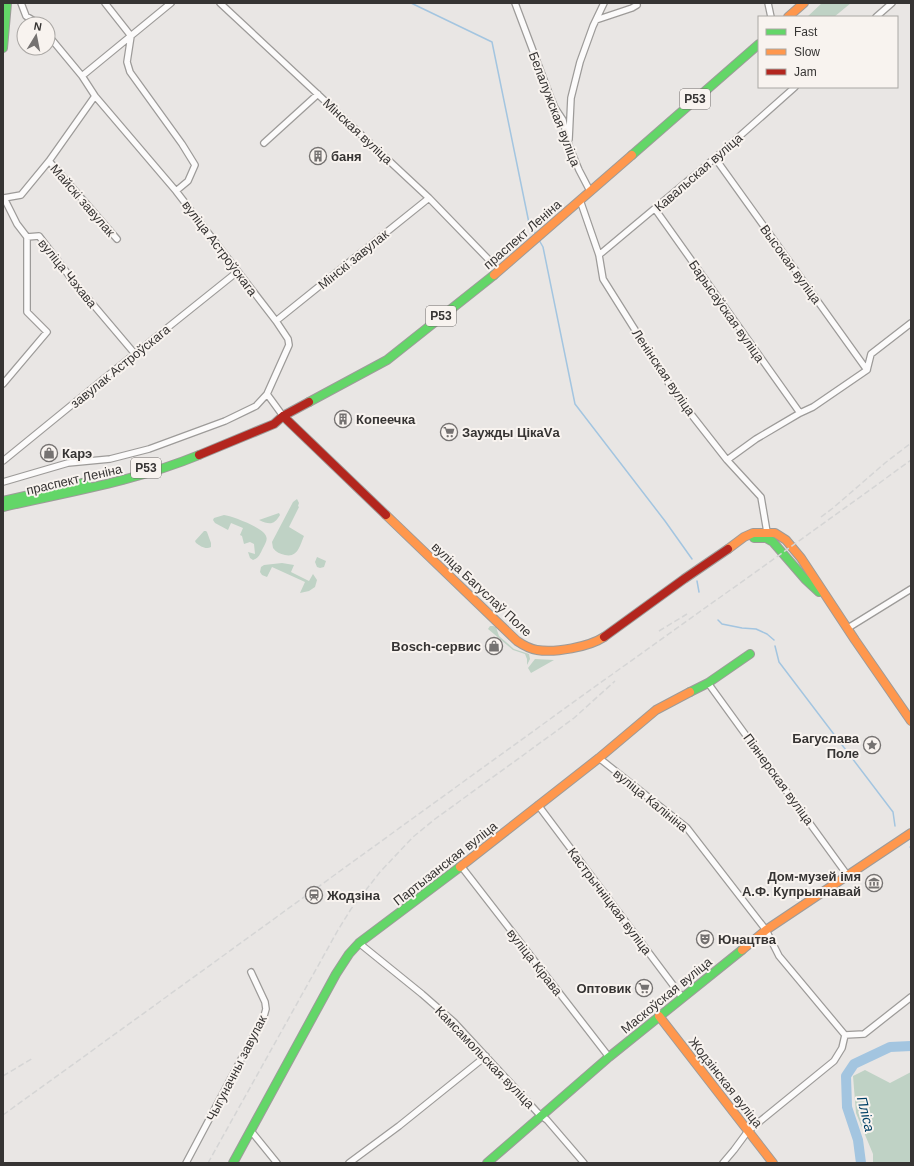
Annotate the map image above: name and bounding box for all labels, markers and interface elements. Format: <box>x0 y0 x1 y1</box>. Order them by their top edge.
north arrow <box>16 16 56 56</box>
legend <box>758 16 898 88</box>
text: N <box>33 20 43 33</box>
text: Fast <box>794 25 818 39</box>
text: Slow <box>794 45 820 59</box>
street label: Белалужская вуліца <box>526 50 584 169</box>
text: Jam <box>794 65 817 79</box>
road number: Р53 <box>680 89 710 109</box>
street label: Мінская вуліца <box>320 95 396 168</box>
street label: Кавальская вуліца <box>651 130 746 215</box>
building icon: баня <box>308 146 328 166</box>
place label: баня <box>331 149 362 164</box>
street label: Майскі завулак <box>47 161 118 240</box>
street label: праспект Леніна <box>480 196 565 272</box>
street label: вуліца Астроўскага <box>179 198 261 299</box>
street label: Высокая вуліца <box>757 222 825 307</box>
street label: Мінскі завулак <box>315 226 392 292</box>
street label: вуліца Чэхава <box>35 236 100 311</box>
street label: Барысаўская вуліца <box>686 257 768 366</box>
road number: Р53 <box>426 306 456 326</box>
street label: завулак Астроўскага <box>68 321 174 411</box>
street label: Ленінская вуліца <box>629 326 699 419</box>
building icon: Копеечка <box>333 409 353 429</box>
place label: Копеечка <box>356 412 416 427</box>
supermarket icon: Заужды ЦікаVа <box>439 422 459 442</box>
place label: Заужды ЦікаVа <box>462 425 560 440</box>
shop icon: Карэ <box>39 443 59 463</box>
place label: Карэ <box>62 446 92 461</box>
road number: Р53 <box>131 458 161 478</box>
street label: праспект Леніна <box>25 461 124 498</box>
street label: вуліца Багуслаў Поле <box>429 539 535 640</box>
shop icon: Bosch-сервис <box>484 636 504 656</box>
place label: Bosch-сервис <box>391 639 481 654</box>
street label: Піянерская вуліца <box>740 731 817 829</box>
place label: Багуслава Поле <box>792 731 860 761</box>
place icon: Багуслава Поле <box>862 735 882 755</box>
street label: вуліца Калініна <box>610 766 691 835</box>
street label: Партызанская вуліца <box>390 818 501 909</box>
street label: Кастрычніцкая вуліца <box>565 845 655 958</box>
place label: Дом-музей імя А.Ф. Купрыянавай <box>742 869 861 899</box>
museum icon: Дом-музей імя А.Ф. Купрыянавай <box>864 873 884 893</box>
station icon: Жодзіна <box>304 885 324 905</box>
place label: Жодзіна <box>326 888 381 903</box>
street label: вуліца Кірава <box>504 926 566 999</box>
theatre icon: Юнацтва <box>695 929 715 949</box>
place label: Юнацтва <box>718 932 777 947</box>
street label: Маскоўская вуліца <box>618 954 715 1037</box>
supermarket icon: Оптовик <box>634 978 654 998</box>
place label: Оптовик <box>576 981 631 996</box>
street label: Камсамольская вуліца <box>432 1003 538 1112</box>
street label: Чыгуначны завулак <box>203 1013 270 1124</box>
street label: Жодзінская вуліца <box>686 1034 766 1131</box>
water label: Пліса <box>854 1095 878 1134</box>

